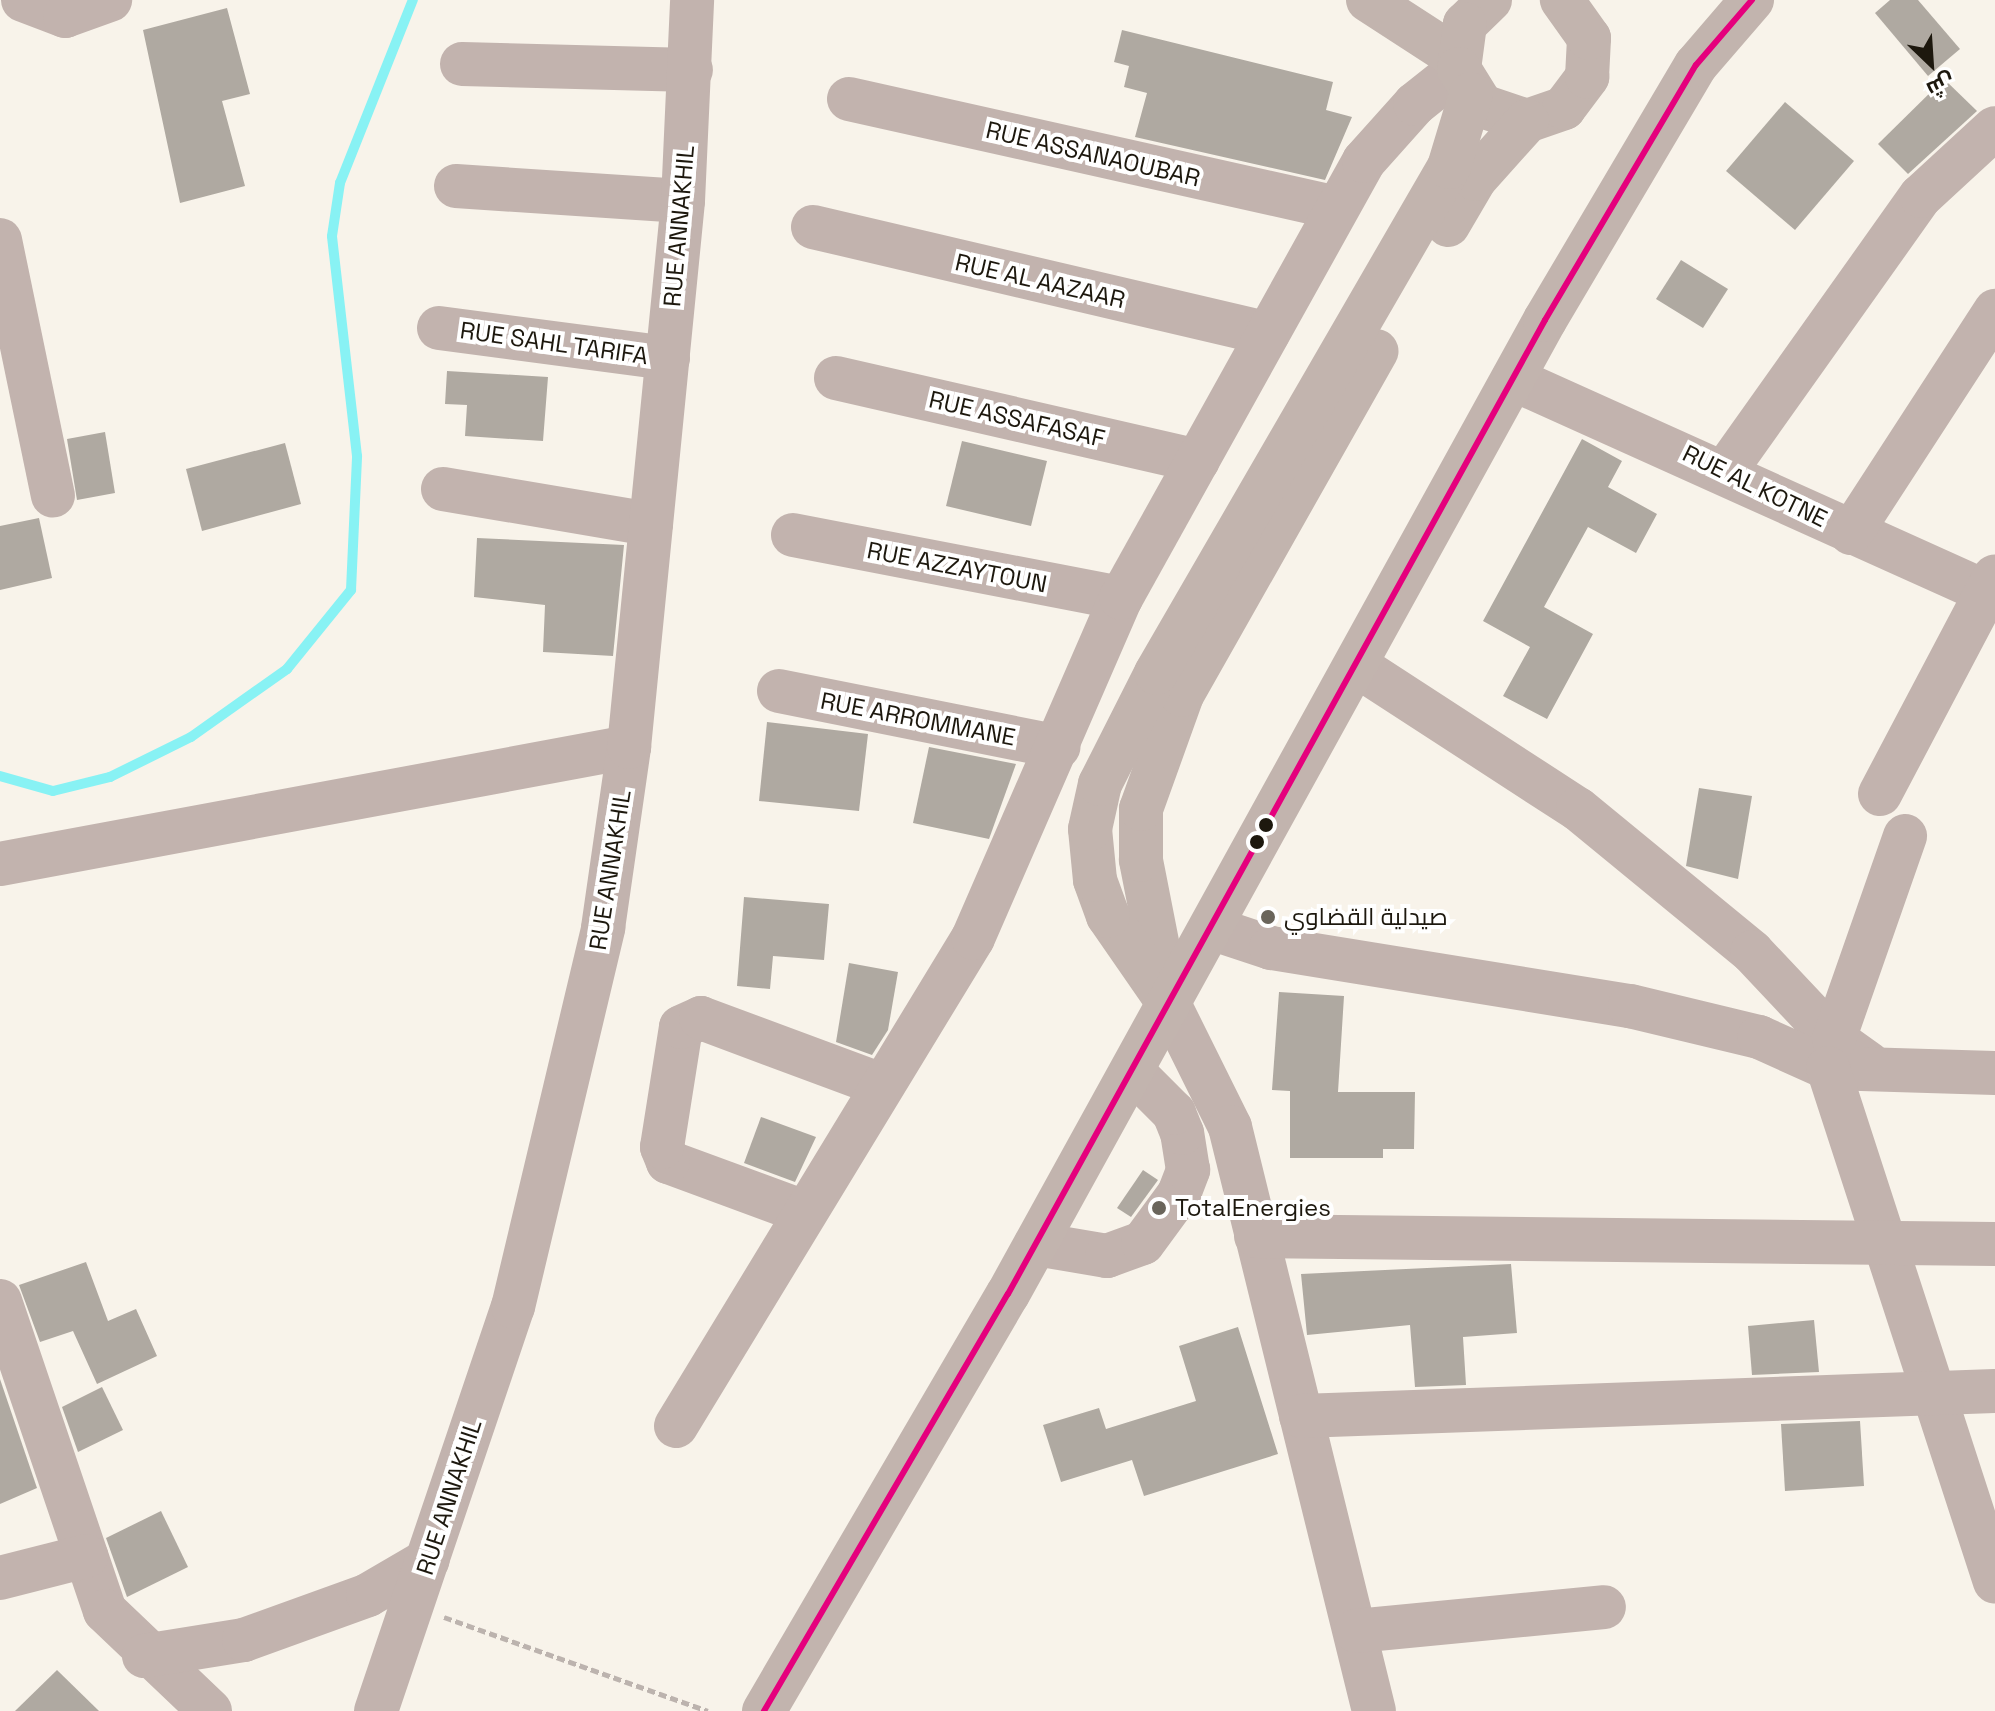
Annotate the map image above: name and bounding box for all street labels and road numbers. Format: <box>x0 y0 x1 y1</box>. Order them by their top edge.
street label: RUE ASSANAOUBAR <box>983 115 1203 193</box>
street label: RUE ANNAKHIL <box>658 144 700 308</box>
street label: RUE AL AAZAAR <box>952 247 1128 315</box>
street label: RUE SAHL TARIFA <box>457 315 651 371</box>
street label: RUE ASSAFASAF <box>926 385 1108 453</box>
street label: RUE AL KOTNE <box>1678 438 1832 534</box>
street label: RUE AZZAYTOUN <box>864 535 1050 599</box>
street label: RUE ARROMMANE <box>818 686 1018 752</box>
street label: RUE ANNAKHIL <box>583 788 637 952</box>
street label: RUE ANNAKHIL <box>410 1415 488 1579</box>

